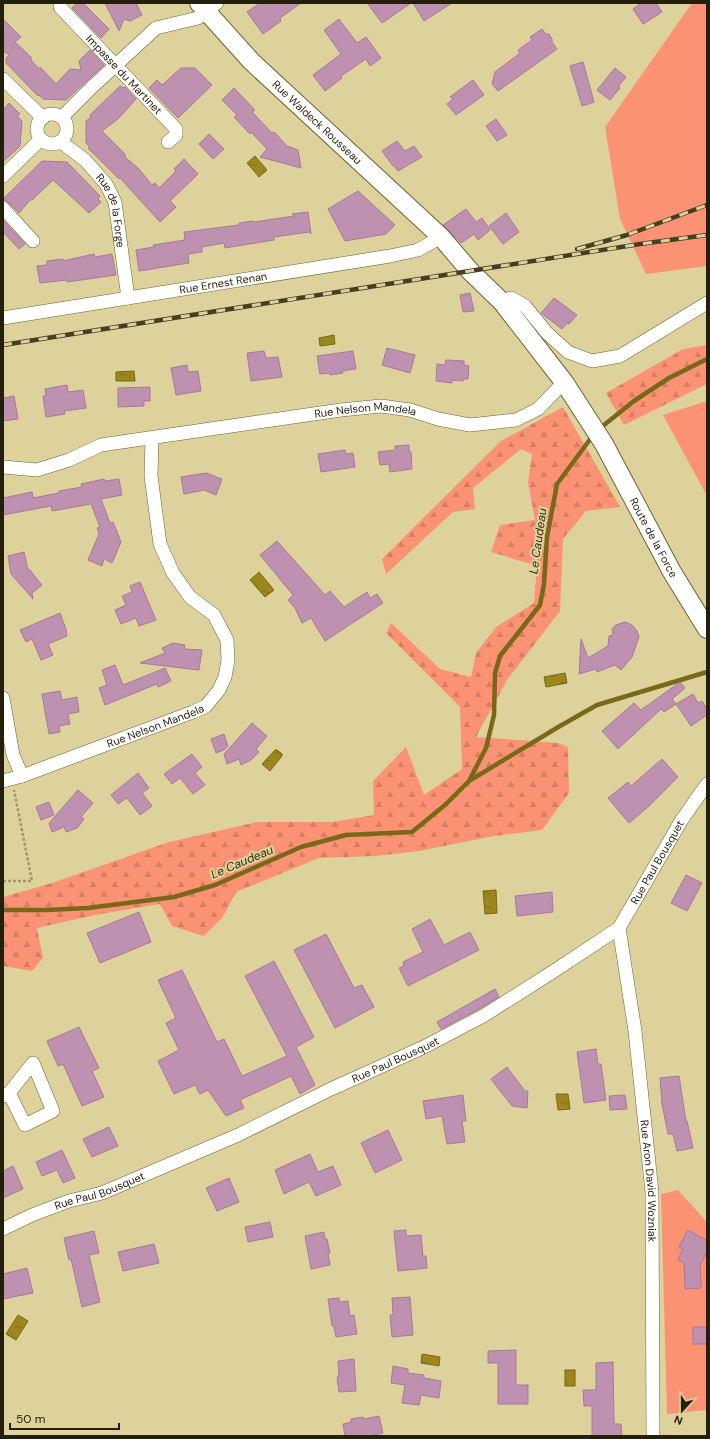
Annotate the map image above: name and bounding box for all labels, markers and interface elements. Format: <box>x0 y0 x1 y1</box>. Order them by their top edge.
street label: Impasse du Martinet <box>83 32 165 117</box>
street label: Rue Waldeck Rousseau <box>269 77 365 167</box>
street label: Rue de la Forge <box>93 171 128 248</box>
street label: Rue Ernest Renan <box>178 269 268 297</box>
street label: Rue Nelson Mandela <box>313 399 418 421</box>
street label: Route de la Force <box>627 495 681 580</box>
water label: Le Caudeau <box>525 507 551 575</box>
street label: Rue Nelson Mandela <box>105 701 206 751</box>
street label: Rue Paul Bousquet <box>627 818 687 907</box>
water label: Le Caudeau <box>208 842 276 882</box>
street label: Rue Paul Bousquet <box>349 1033 441 1086</box>
street label: Rue Aron David Wozniak <box>637 1119 659 1243</box>
street label: Rue Paul Bousquet <box>52 1169 147 1213</box>
north arrow <box>662 1391 702 1431</box>
scale bar <box>10 1405 119 1431</box>
text: 50 m <box>16 1411 45 1427</box>
text: N <box>672 1412 685 1428</box>

